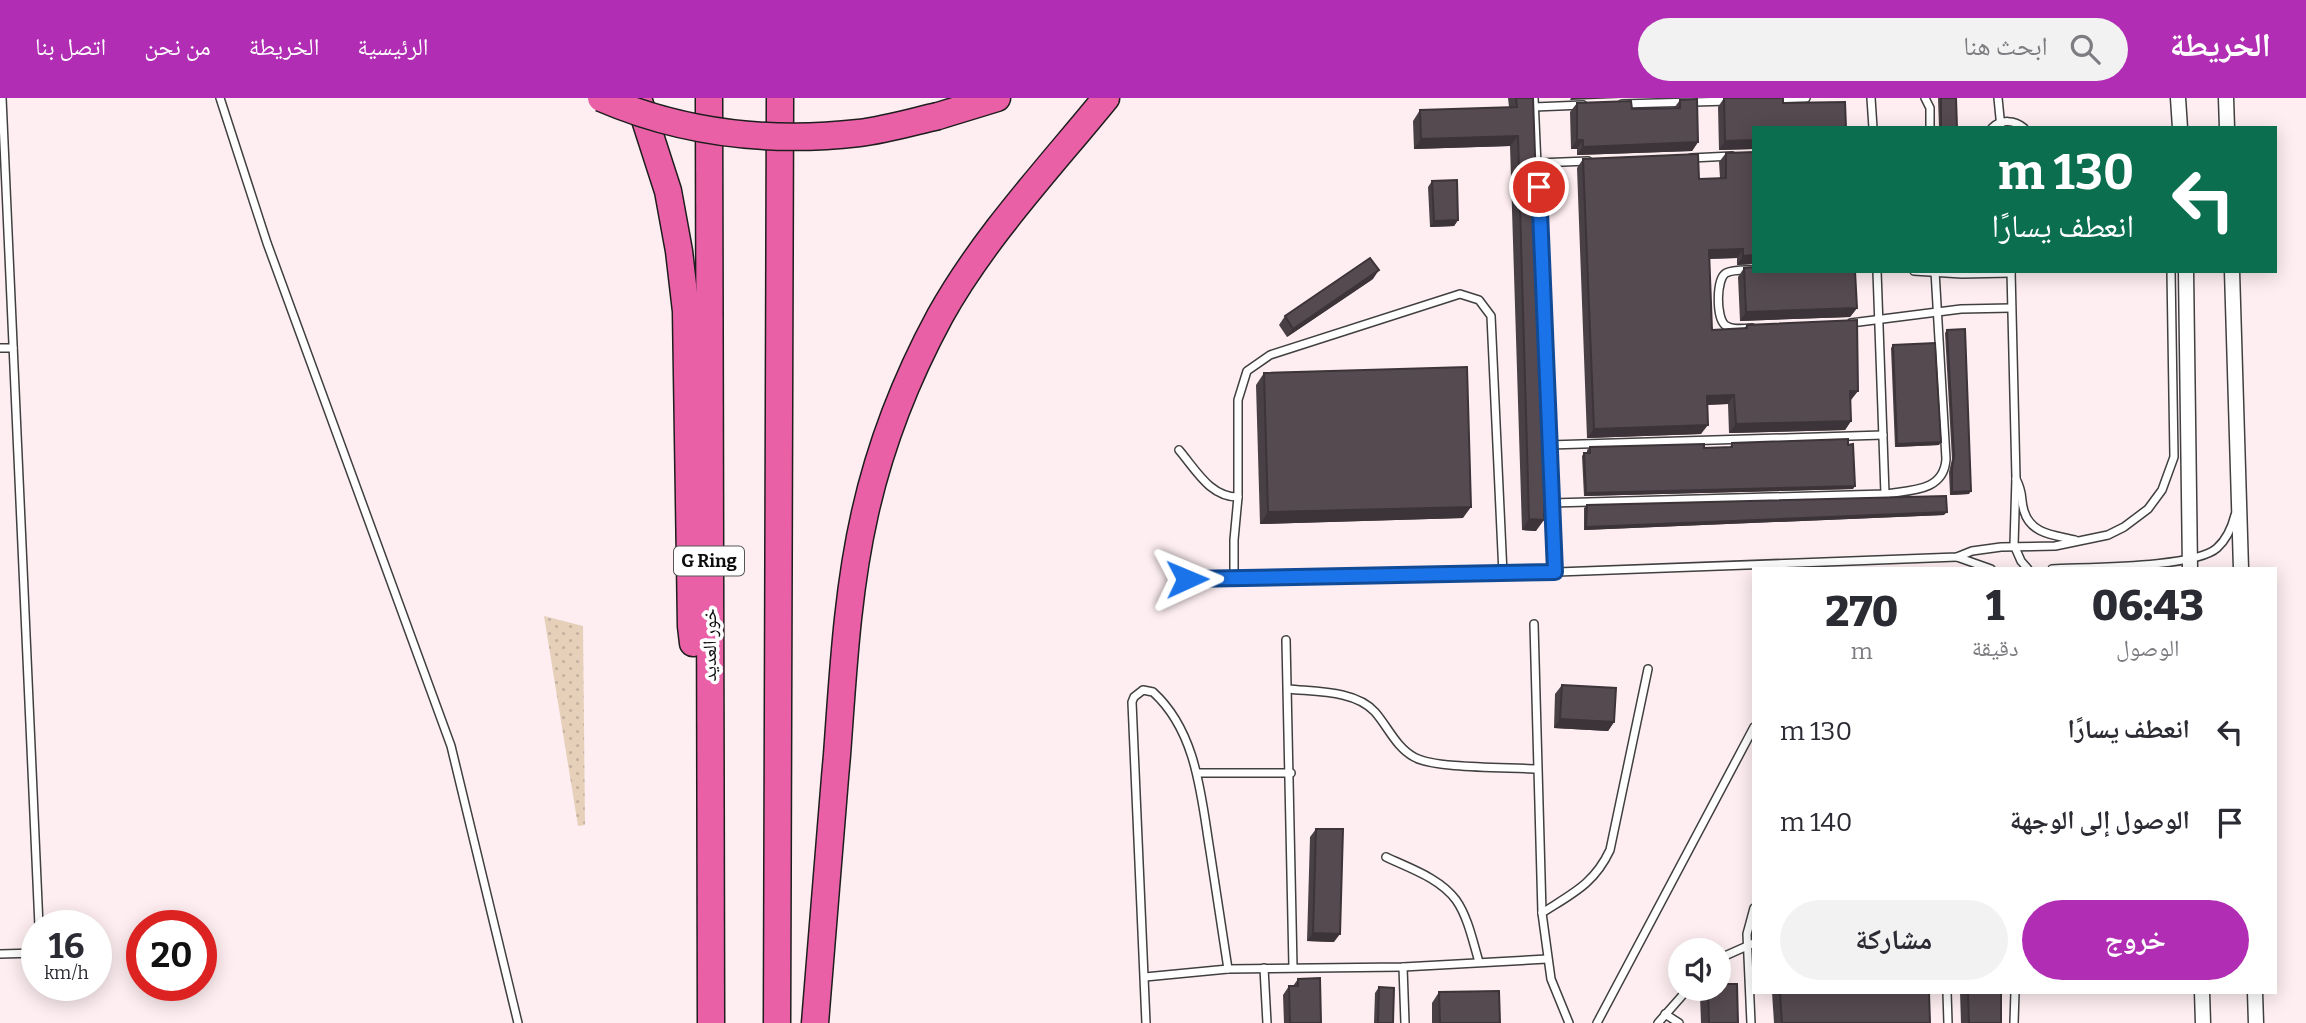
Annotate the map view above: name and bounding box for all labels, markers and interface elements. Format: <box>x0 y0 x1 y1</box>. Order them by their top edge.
search box <box>1638 18 2128 81</box>
text: الخريطة <box>2170 25 2271 65</box>
icon: search <box>2066 30 2104 68</box>
text: ابحث هنا <box>1963 31 2048 62</box>
text: اتصل بنا <box>35 33 106 61</box>
text: من نحن <box>144 33 211 61</box>
text: الخريطة <box>249 33 319 61</box>
text: الرئيسية <box>357 33 429 61</box>
text: 130 m <box>1998 143 2134 202</box>
icon: left <box>2158 154 2249 245</box>
pin <box>1509 157 1569 217</box>
icon: arrive <box>1520 168 1558 206</box>
text: انعطف يسارًا <box>1991 207 2134 245</box>
position arrow <box>1150 542 1224 616</box>
road number: G Ring <box>674 546 744 575</box>
text: 1 <box>1986 581 2004 631</box>
text: 06:43 <box>2092 581 2204 631</box>
text: 270 <box>1825 587 1898 637</box>
street label: خور العديد <box>698 608 721 682</box>
text: دقيقة <box>1972 634 2018 662</box>
text: الوصول <box>2116 634 2180 662</box>
text: m <box>1851 637 1873 665</box>
icon: left <box>2211 713 2249 751</box>
text: انعطف يسارًا <box>2067 714 2190 745</box>
text: 130 m <box>1780 716 1852 747</box>
icon: arrive <box>2211 804 2249 842</box>
text: الوصول إلى الوجهة <box>2010 805 2190 836</box>
text: 140 m <box>1780 807 1852 838</box>
button: مشاركة <box>1780 900 2008 980</box>
button: خروج <box>2022 900 2249 980</box>
speed limit sign: 20 <box>126 910 217 1001</box>
text: 16 <box>49 925 84 967</box>
map controls <box>1668 938 1731 1001</box>
button: sound <box>1668 938 1731 1001</box>
text: km/h <box>44 962 89 984</box>

